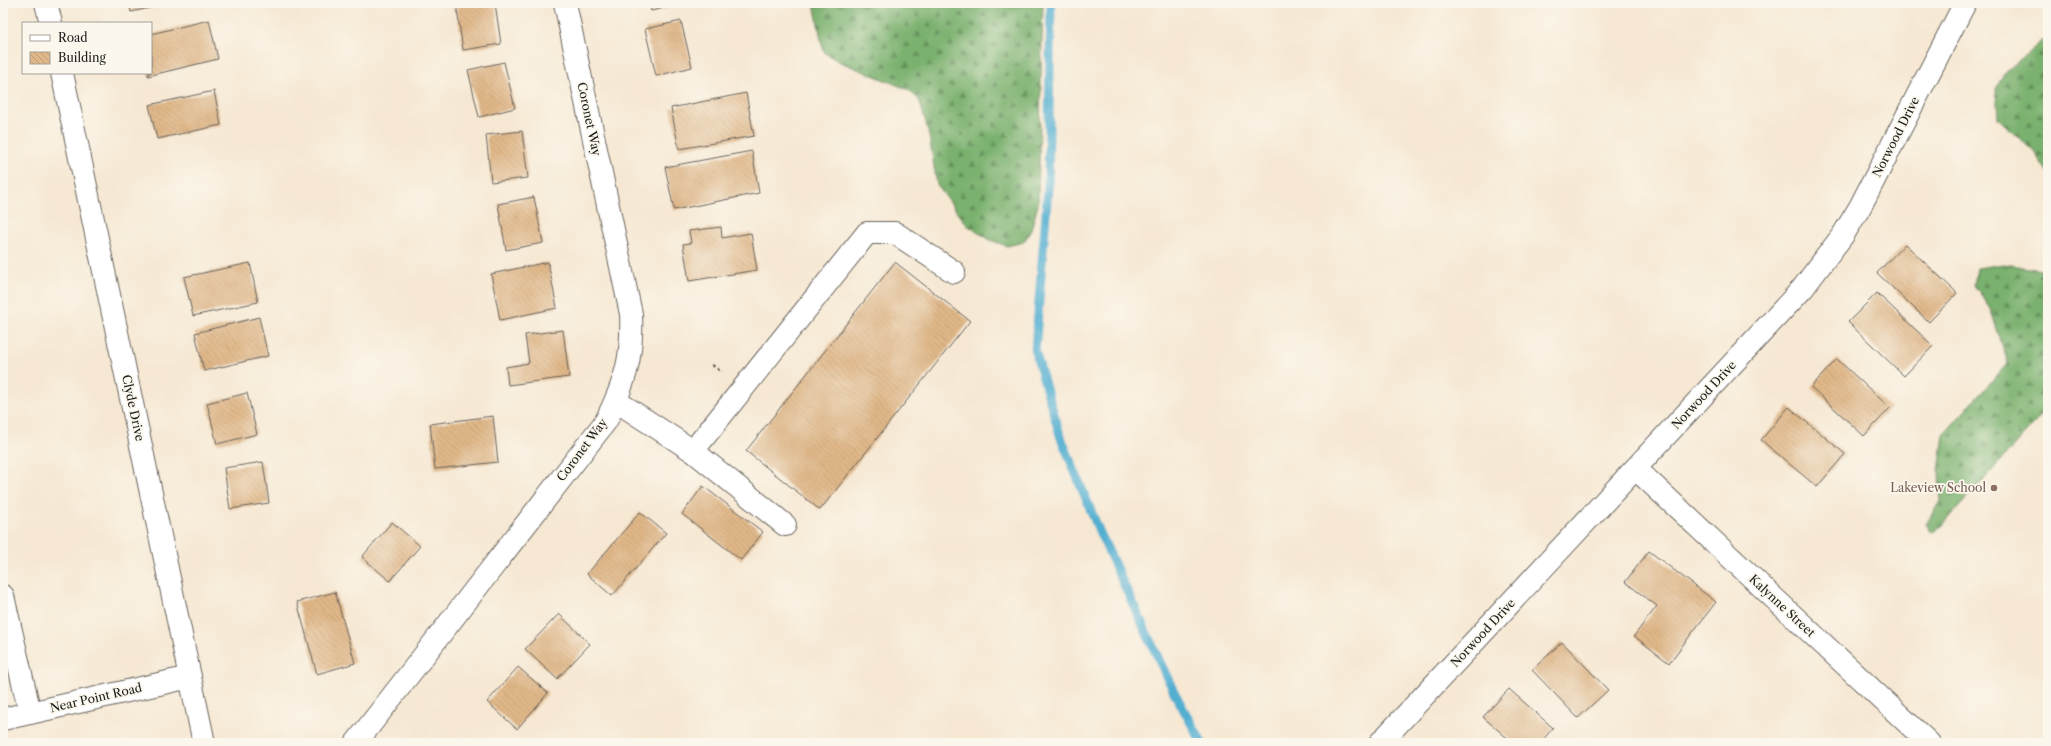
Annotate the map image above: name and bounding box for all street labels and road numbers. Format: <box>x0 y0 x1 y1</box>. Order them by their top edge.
street label: Coronet Way <box>574 81 605 157</box>
street label: Norwood Drive <box>1869 94 1922 179</box>
street label: Norwood Drive <box>1668 357 1739 432</box>
street label: Clyde Drive <box>119 373 148 443</box>
street label: Coronet Way <box>553 415 610 484</box>
street label: Kalynne Street <box>1746 571 1819 641</box>
street label: Norwood Drive <box>1447 595 1518 670</box>
street label: Near Point Road <box>48 679 144 715</box>

